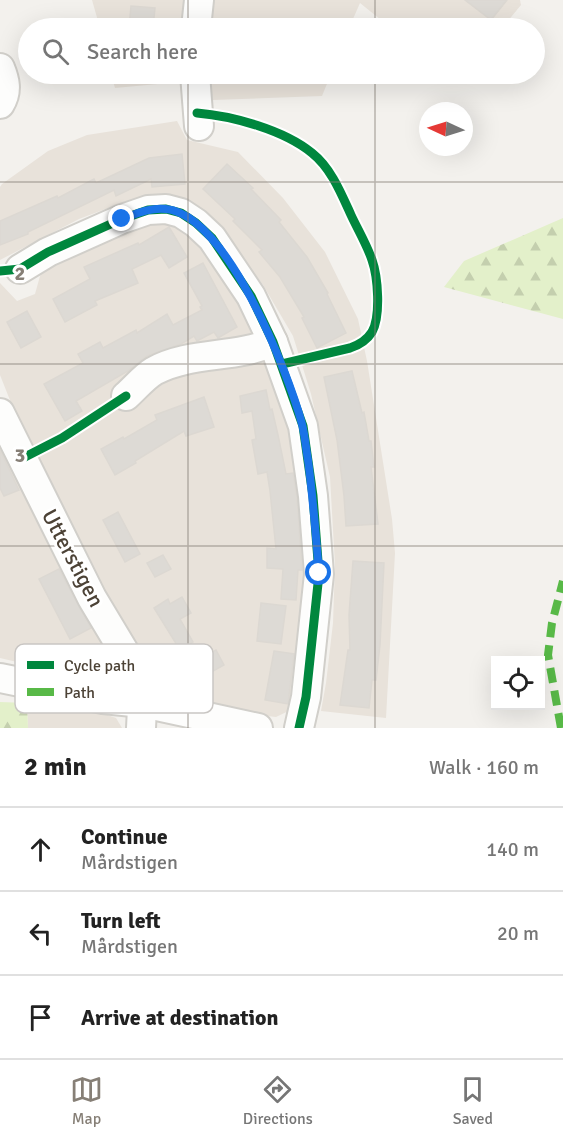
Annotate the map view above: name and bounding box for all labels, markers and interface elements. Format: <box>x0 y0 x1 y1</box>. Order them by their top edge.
search box <box>18 18 545 84</box>
icon: search <box>39 35 72 68</box>
text: Search here <box>87 38 198 65</box>
north arrow <box>419 102 473 156</box>
route end <box>108 205 134 231</box>
text: 2 <box>15 261 25 286</box>
text: 3 <box>15 443 25 468</box>
street label: Utterstigen <box>36 504 110 612</box>
route start <box>305 559 331 585</box>
legend <box>15 644 213 713</box>
text: Cycle path <box>64 656 135 676</box>
map controls <box>491 656 545 710</box>
button: locate <box>491 656 545 710</box>
text: Path <box>64 683 95 703</box>
text: 2 min <box>24 751 87 783</box>
text: Walk · 160 m <box>429 755 539 780</box>
text: Continue <box>81 823 168 850</box>
icon: ahead <box>24 833 57 866</box>
text: 140 m <box>486 837 539 862</box>
text: Mårdstigen <box>81 850 178 875</box>
text: Turn left <box>81 907 161 934</box>
icon: left <box>24 917 57 950</box>
text: 20 m <box>497 921 539 946</box>
text: Mårdstigen <box>81 934 178 959</box>
icon: arrive <box>24 1001 57 1034</box>
text: Arrive at destination <box>81 1004 278 1031</box>
tab: Map <box>70 1073 103 1129</box>
tab: Directions <box>243 1073 313 1129</box>
tab: Saved <box>453 1073 493 1129</box>

